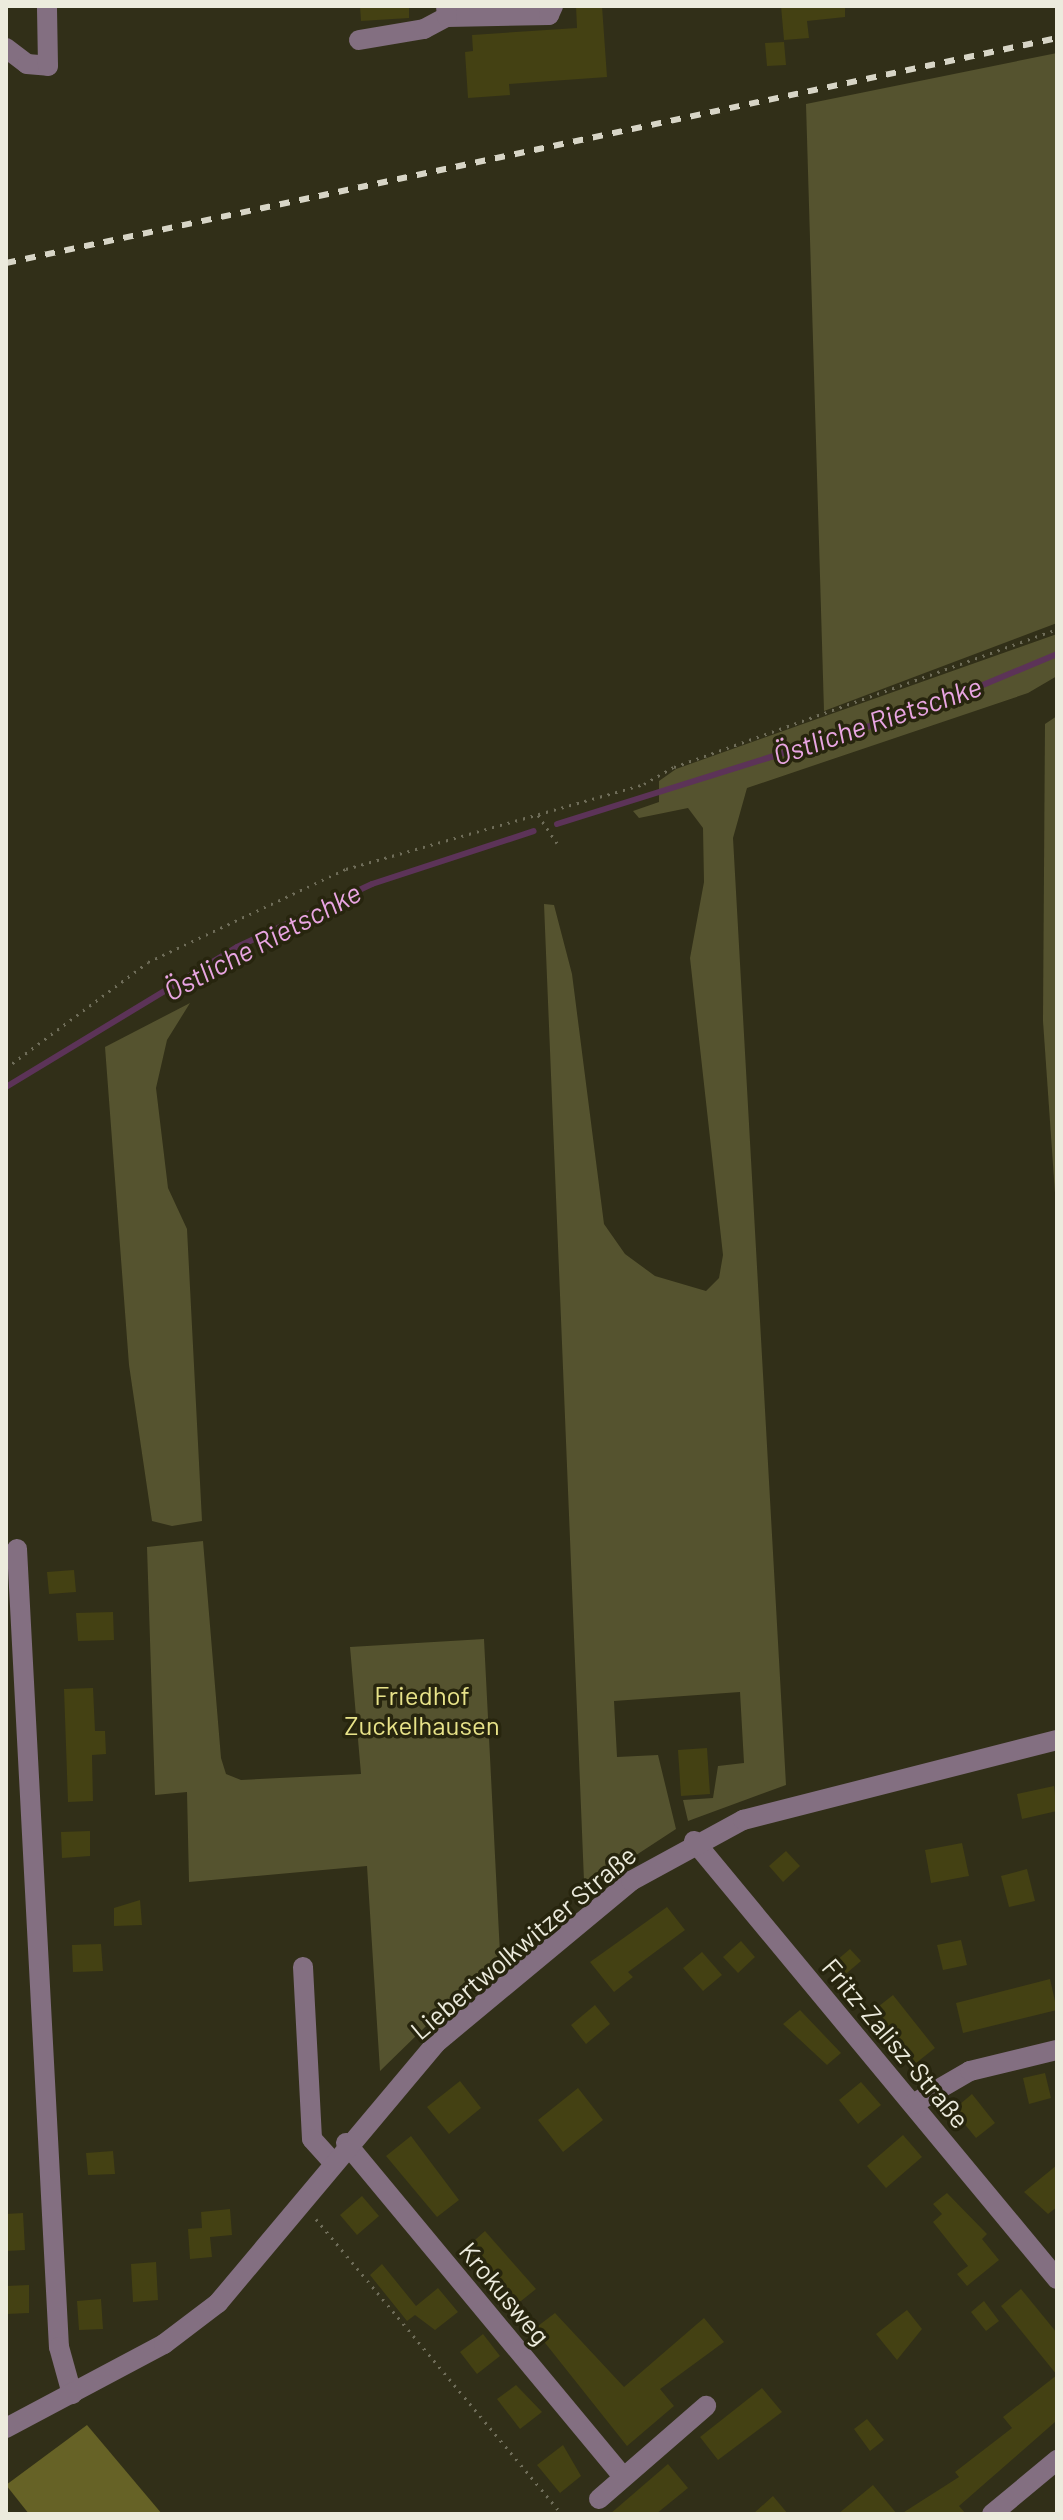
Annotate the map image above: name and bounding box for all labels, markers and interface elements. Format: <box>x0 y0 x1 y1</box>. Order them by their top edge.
water label: Östliche Rietschke <box>768 669 986 771</box>
water label: Östliche Rietschke <box>158 875 366 1007</box>
park label: Friedhof Zuckelhausen <box>344 1679 500 1740</box>
street label: Liebertwolkwitzer Straße <box>404 1839 642 2045</box>
street label: Fritz-Zalisz-Straße <box>816 1952 976 2134</box>
street label: Krokusweg <box>453 2235 557 2351</box>

